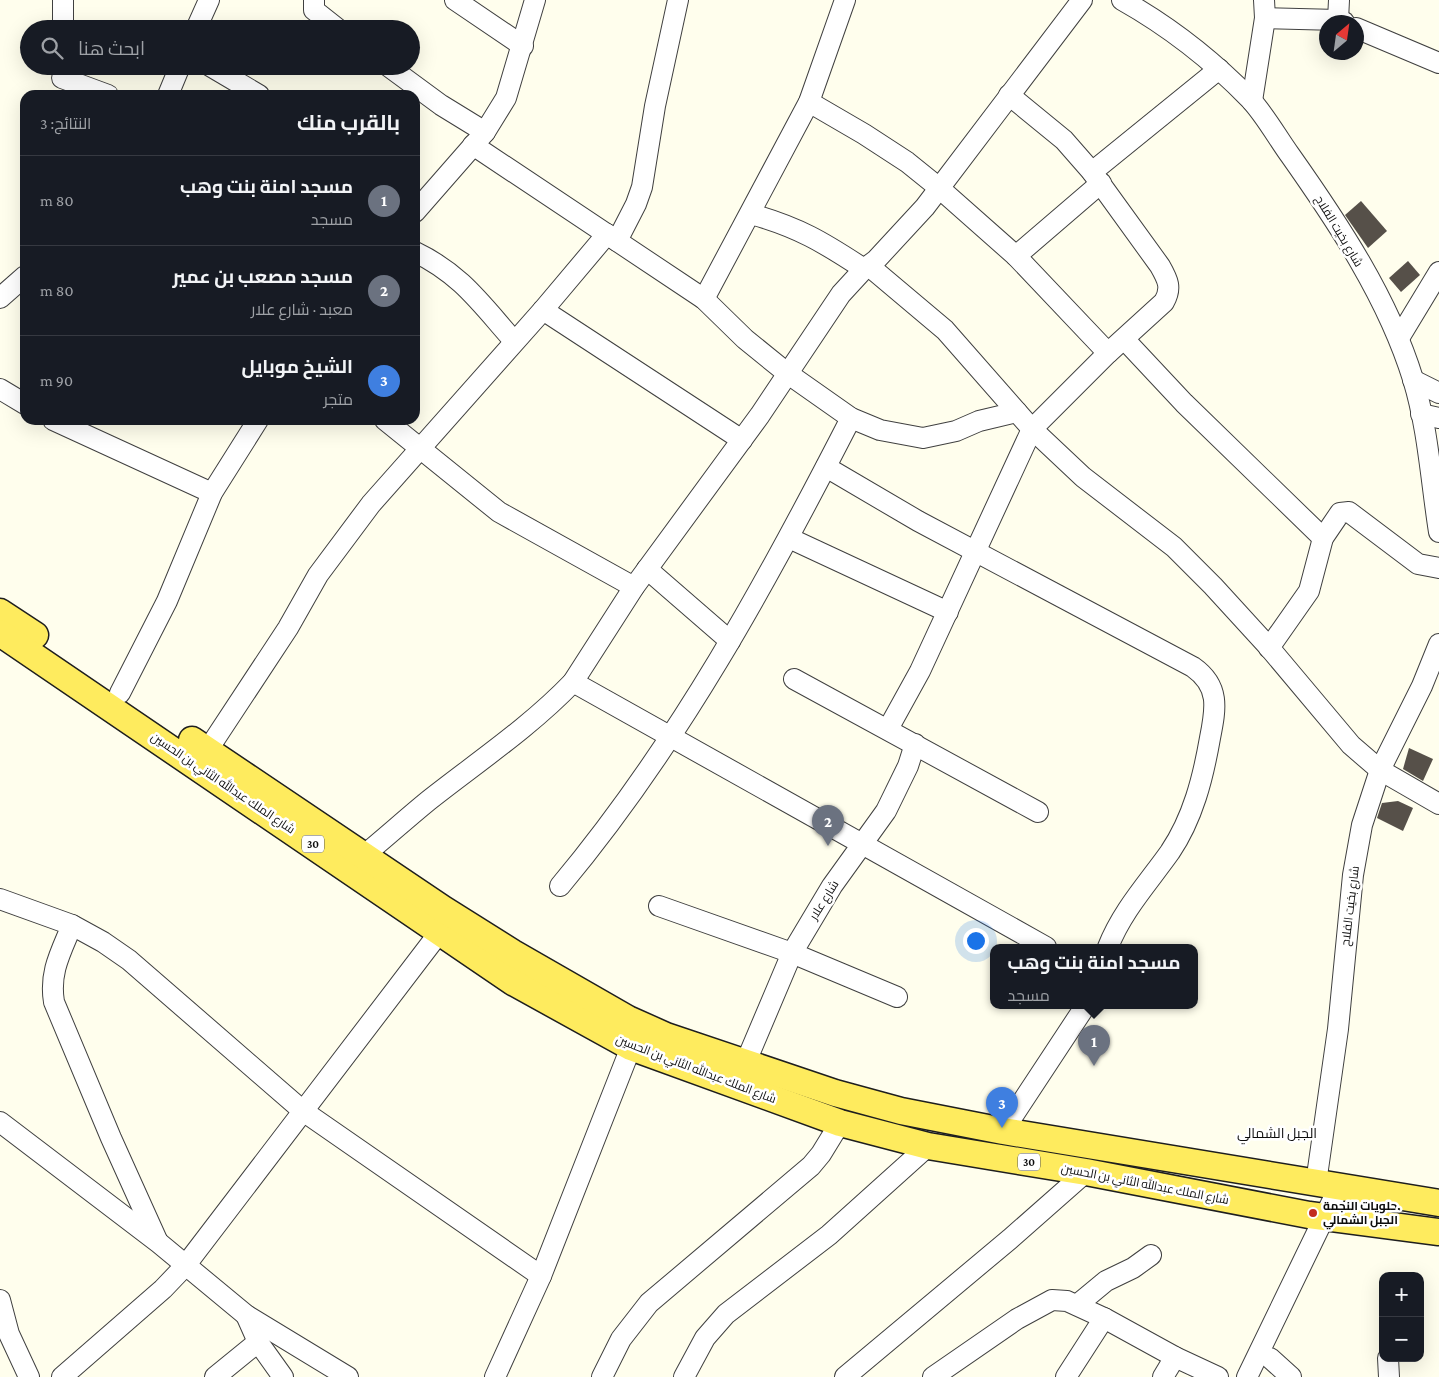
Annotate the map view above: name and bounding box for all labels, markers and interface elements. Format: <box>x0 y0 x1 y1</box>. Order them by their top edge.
north arrow <box>1319 15 1364 60</box>
search box <box>20 20 420 75</box>
icon: search <box>38 34 66 62</box>
text: ابحث هنا <box>78 38 145 59</box>
text: بالقرب منك <box>297 111 400 135</box>
text: النتائج: 3 <box>40 115 91 132</box>
text: مسجد امنة بنت وهب <box>180 176 353 197</box>
text: 80 m <box>40 192 74 209</box>
text: 1 <box>381 192 387 209</box>
street label: شارع بخيت الفلاح <box>1311 193 1366 270</box>
text: مسجد <box>311 211 353 228</box>
text: مسجد مصعب بن عمير <box>173 266 353 287</box>
text: 80 m <box>40 282 74 299</box>
text: 2 <box>380 282 388 299</box>
text: معبد · شارع علار <box>251 301 353 318</box>
text: الشيخ موبايل <box>241 356 353 377</box>
text: 90 m <box>40 372 73 389</box>
text: 3 <box>380 372 388 389</box>
text: متجر <box>324 391 353 408</box>
street label: شارع الملك عبدالله الثاني بن الحسين <box>147 729 298 839</box>
pin: 2 <box>812 805 844 846</box>
road number: 30 <box>302 836 324 852</box>
street label: شارع بخيت الفلاح <box>1338 865 1363 947</box>
street label: شارع علار <box>806 878 842 924</box>
your location <box>963 928 989 954</box>
popup <box>990 944 1198 1009</box>
text: مسجد امنة بنت وهب <box>1008 952 1180 973</box>
text: مسجد <box>1008 987 1050 1004</box>
pin: 1 <box>1078 1025 1110 1066</box>
street label: شارع الملك عبدالله الثاني بن الحسين <box>613 1031 779 1109</box>
pin: 3 <box>986 1087 1018 1128</box>
district label: الجبل الشمالي <box>1237 1125 1317 1145</box>
road number: 30 <box>1018 1154 1040 1170</box>
street label: شارع الملك عبدالله الثاني بن الحسين <box>1059 1160 1230 1210</box>
place label: حلويات النجمة. الجبل الشمالي <box>1323 1199 1401 1230</box>
marker: حلويات النجمة. الجبل الشمالي <box>1307 1207 1319 1219</box>
map controls <box>1379 1272 1424 1362</box>
button: + <box>1379 1272 1424 1317</box>
button: − <box>1379 1317 1424 1362</box>

